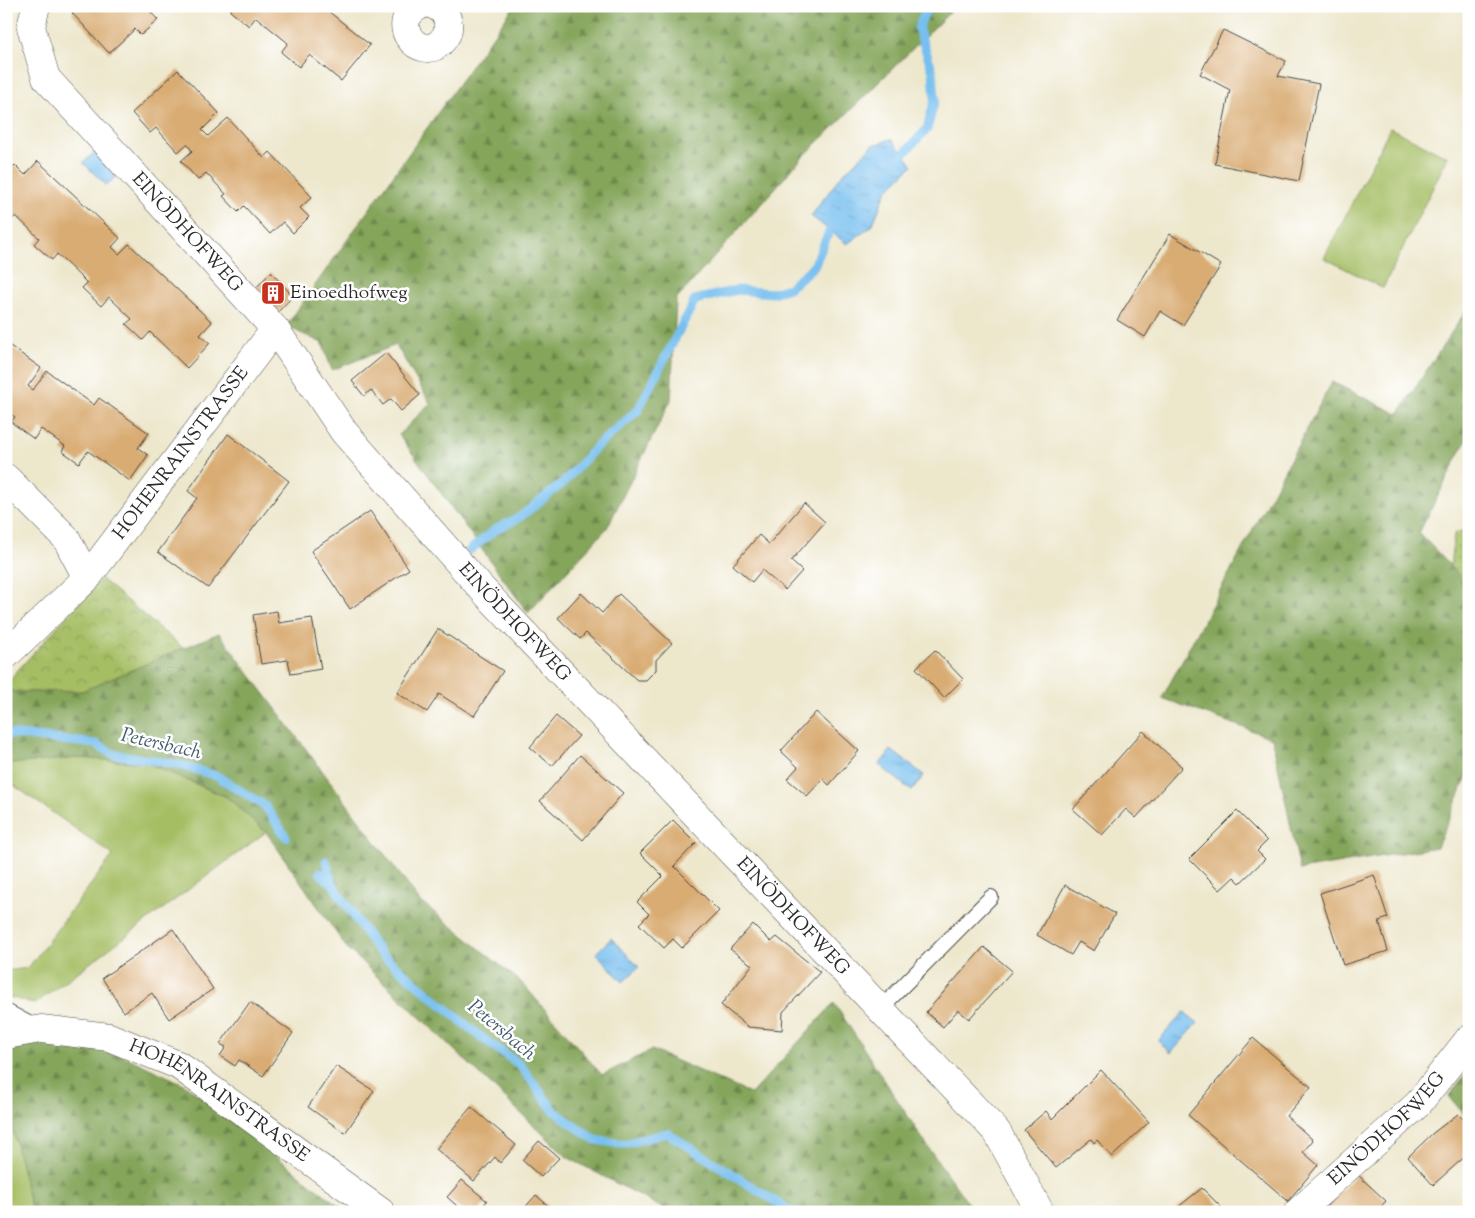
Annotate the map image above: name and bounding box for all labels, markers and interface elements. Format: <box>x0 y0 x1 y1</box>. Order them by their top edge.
street label: EINÖDHOFWEG <box>125 167 249 299</box>
building icon: Einoedhofweg <box>260 280 286 306</box>
place label: Einoedhofweg <box>290 280 408 307</box>
street label: HOHENRAINSTRASSE <box>107 361 256 546</box>
street label: EINÖDHOFWEG <box>452 557 577 688</box>
water label: Petersbach <box>118 722 204 768</box>
street label: EINÖDHOFWEG <box>730 851 855 982</box>
water label: Petersbach <box>460 994 542 1069</box>
street label: HOHENRAINSTRASSE <box>125 1033 315 1170</box>
street label: EINÖDHOFWEG <box>1322 1066 1452 1192</box>

